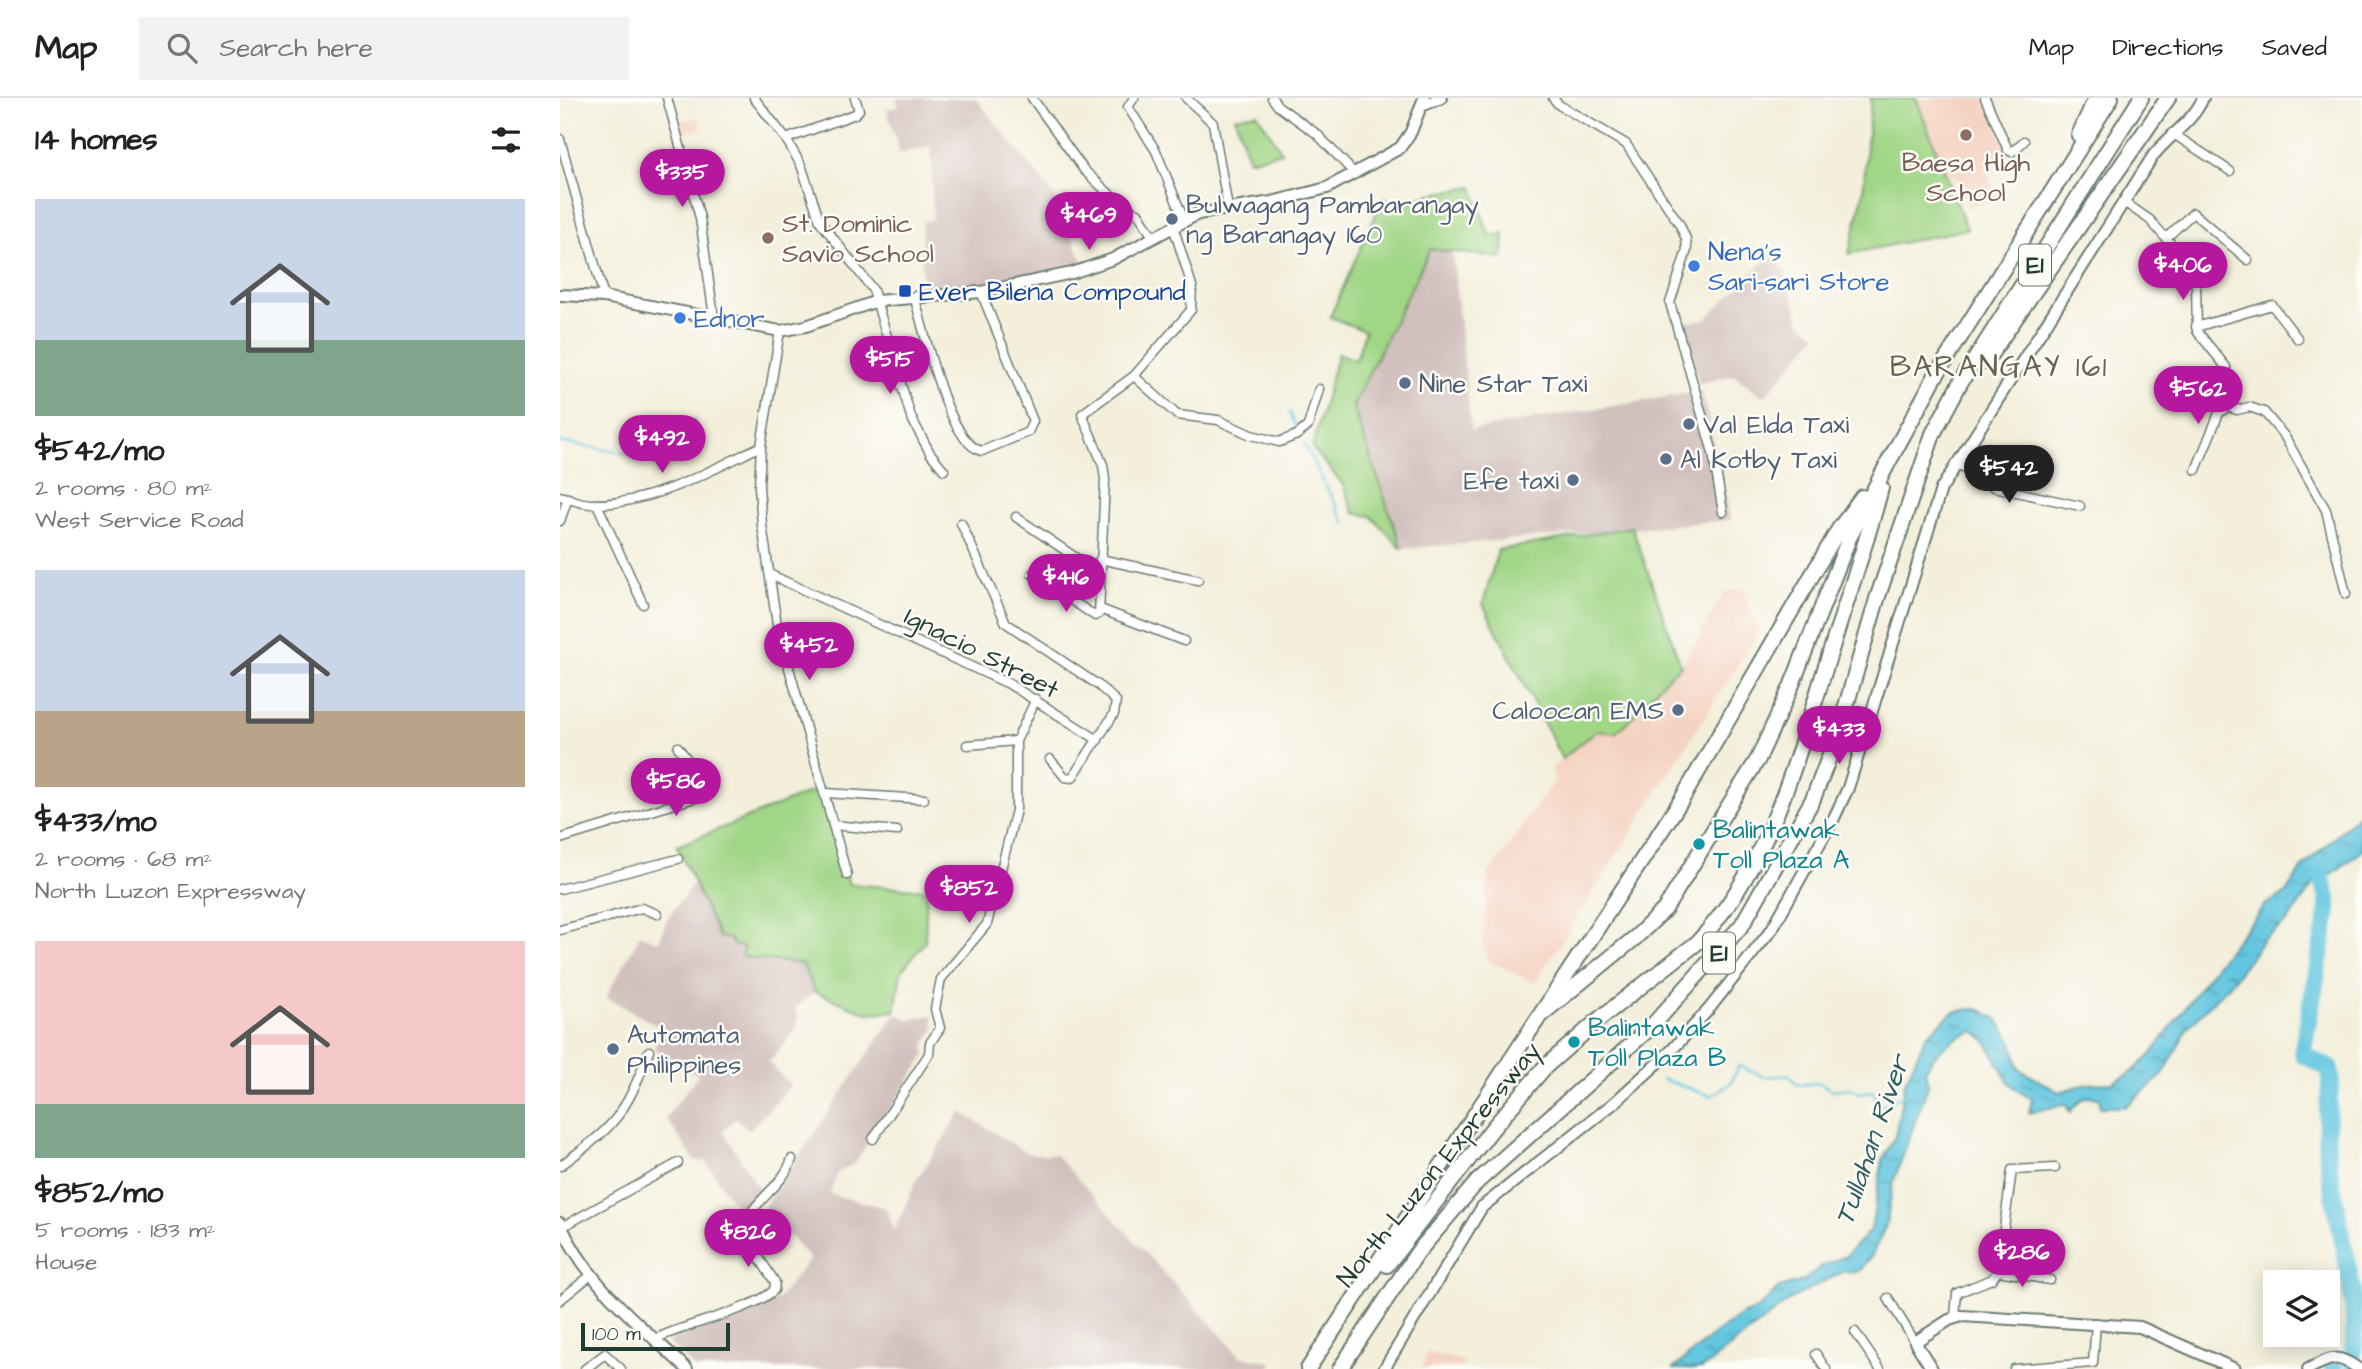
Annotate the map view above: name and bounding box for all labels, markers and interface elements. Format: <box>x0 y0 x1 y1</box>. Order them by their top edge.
search box <box>139 17 629 80</box>
text: Map <box>35 25 97 71</box>
icon: search <box>163 29 201 67</box>
text: Search here <box>219 30 373 66</box>
text: Map <box>2029 31 2074 65</box>
text: Directions <box>2112 31 2224 65</box>
text: Saved <box>2262 31 2327 65</box>
text: 14 homes <box>35 119 158 161</box>
icon: filters <box>487 121 525 159</box>
marker: Baesa High School <box>1958 127 1974 143</box>
place label: Baesa High School <box>1902 145 2030 211</box>
pin: $335 <box>641 150 723 209</box>
text: $335 <box>656 156 708 188</box>
place label: Bulwagang Pambarangay ng Barangay 160 <box>1186 187 1479 255</box>
pin: $469 <box>1048 192 1130 252</box>
text: $469 <box>1061 199 1117 231</box>
place label: St. Dominic Savio School <box>782 206 934 272</box>
marker: Bulwagang Pambarangay ng Barangay 160 <box>1164 211 1180 227</box>
marker: St. Dominic Savio School <box>760 230 776 246</box>
place label: Nena's Sari-sari Store <box>1708 234 1890 300</box>
pin: $406 <box>2142 242 2224 302</box>
road number: E1 <box>2019 244 2051 286</box>
icon: home <box>217 245 343 371</box>
text: $406 <box>2154 249 2212 281</box>
marker: Nena's Sari-sari Store <box>1686 258 1702 274</box>
place label: Ever Bilena Compound <box>919 274 1186 310</box>
marker: Ever Bilena Compound <box>897 283 913 299</box>
place label: Ednor <box>694 301 765 337</box>
marker: Ednor <box>672 310 688 326</box>
pin: $515 <box>849 336 931 396</box>
text: $515 <box>866 343 914 375</box>
district label: BARANGAY 161 <box>1890 346 2108 388</box>
place label: Nine Star Taxi <box>1419 366 1588 402</box>
pin: $562 <box>2157 366 2239 426</box>
text: $562 <box>2170 373 2226 405</box>
marker: Nine Star Taxi <box>1397 375 1413 391</box>
place label: Val Elda Taxi <box>1703 407 1849 443</box>
pin: $492 <box>621 416 703 475</box>
marker: Val Elda Taxi <box>1681 416 1697 432</box>
text: $492 <box>635 422 689 454</box>
text: $542/mo <box>35 430 164 472</box>
place label: Al Kotby Taxi <box>1680 442 1837 480</box>
pin: $542 <box>1968 446 2050 505</box>
marker: Al Kotby Taxi <box>1658 451 1674 467</box>
text: $542 <box>1980 452 2038 484</box>
place label: Efe taxi <box>1464 463 1559 499</box>
text: 2 rooms · 80 m² <box>35 472 212 504</box>
marker: Efe taxi <box>1565 472 1581 488</box>
text: West Service Road <box>35 504 243 536</box>
pin: $416 <box>1025 554 1107 614</box>
text: $416 <box>1043 561 1089 593</box>
street label: Ignacio Street <box>897 598 1066 709</box>
icon: home <box>217 616 343 742</box>
pin: $452 <box>768 622 850 682</box>
text: $452 <box>780 629 838 661</box>
place label: Caloocan EMS <box>1492 693 1664 729</box>
marker: Caloocan EMS <box>1670 702 1686 718</box>
pin: $433 <box>1798 706 1880 766</box>
text: $433 <box>1813 713 1865 745</box>
pin: $586 <box>635 758 717 818</box>
text: $586 <box>647 765 705 797</box>
text: $433/mo <box>35 801 157 843</box>
place label: Balintawak Toll Plaza A <box>1713 812 1850 878</box>
marker: Balintawak Toll Plaza A <box>1691 836 1707 852</box>
text: 2 rooms · 68 m² <box>35 843 212 875</box>
pin: $852 <box>928 866 1010 925</box>
text: $852 <box>940 872 998 904</box>
text: North Luzon Expressway <box>35 875 306 907</box>
road number: E1 <box>1703 932 1735 974</box>
icon: home <box>217 987 343 1113</box>
place label: Balintawak Toll Plaza B <box>1588 1010 1726 1076</box>
place label: Automata Philippines <box>627 1017 741 1083</box>
street label: North Luzon Expressway <box>1328 1034 1551 1296</box>
marker: Balintawak Toll Plaza B <box>1566 1034 1582 1050</box>
marker: Automata Philippines <box>605 1041 621 1057</box>
water label: Tullahan River <box>1825 1048 1921 1231</box>
text: $852/mo <box>35 1172 163 1214</box>
pin: $826 <box>707 1210 789 1269</box>
text: 5 rooms · 183 m² <box>35 1214 215 1246</box>
text: $826 <box>720 1216 776 1248</box>
pin: $286 <box>1981 1230 2063 1289</box>
text: $286 <box>1994 1236 2050 1268</box>
text: House <box>35 1246 98 1278</box>
map controls <box>2263 1270 2340 1347</box>
button: layers <box>2263 1270 2340 1347</box>
scale bar <box>581 1320 730 1352</box>
text: 100 m <box>592 1321 641 1348</box>

